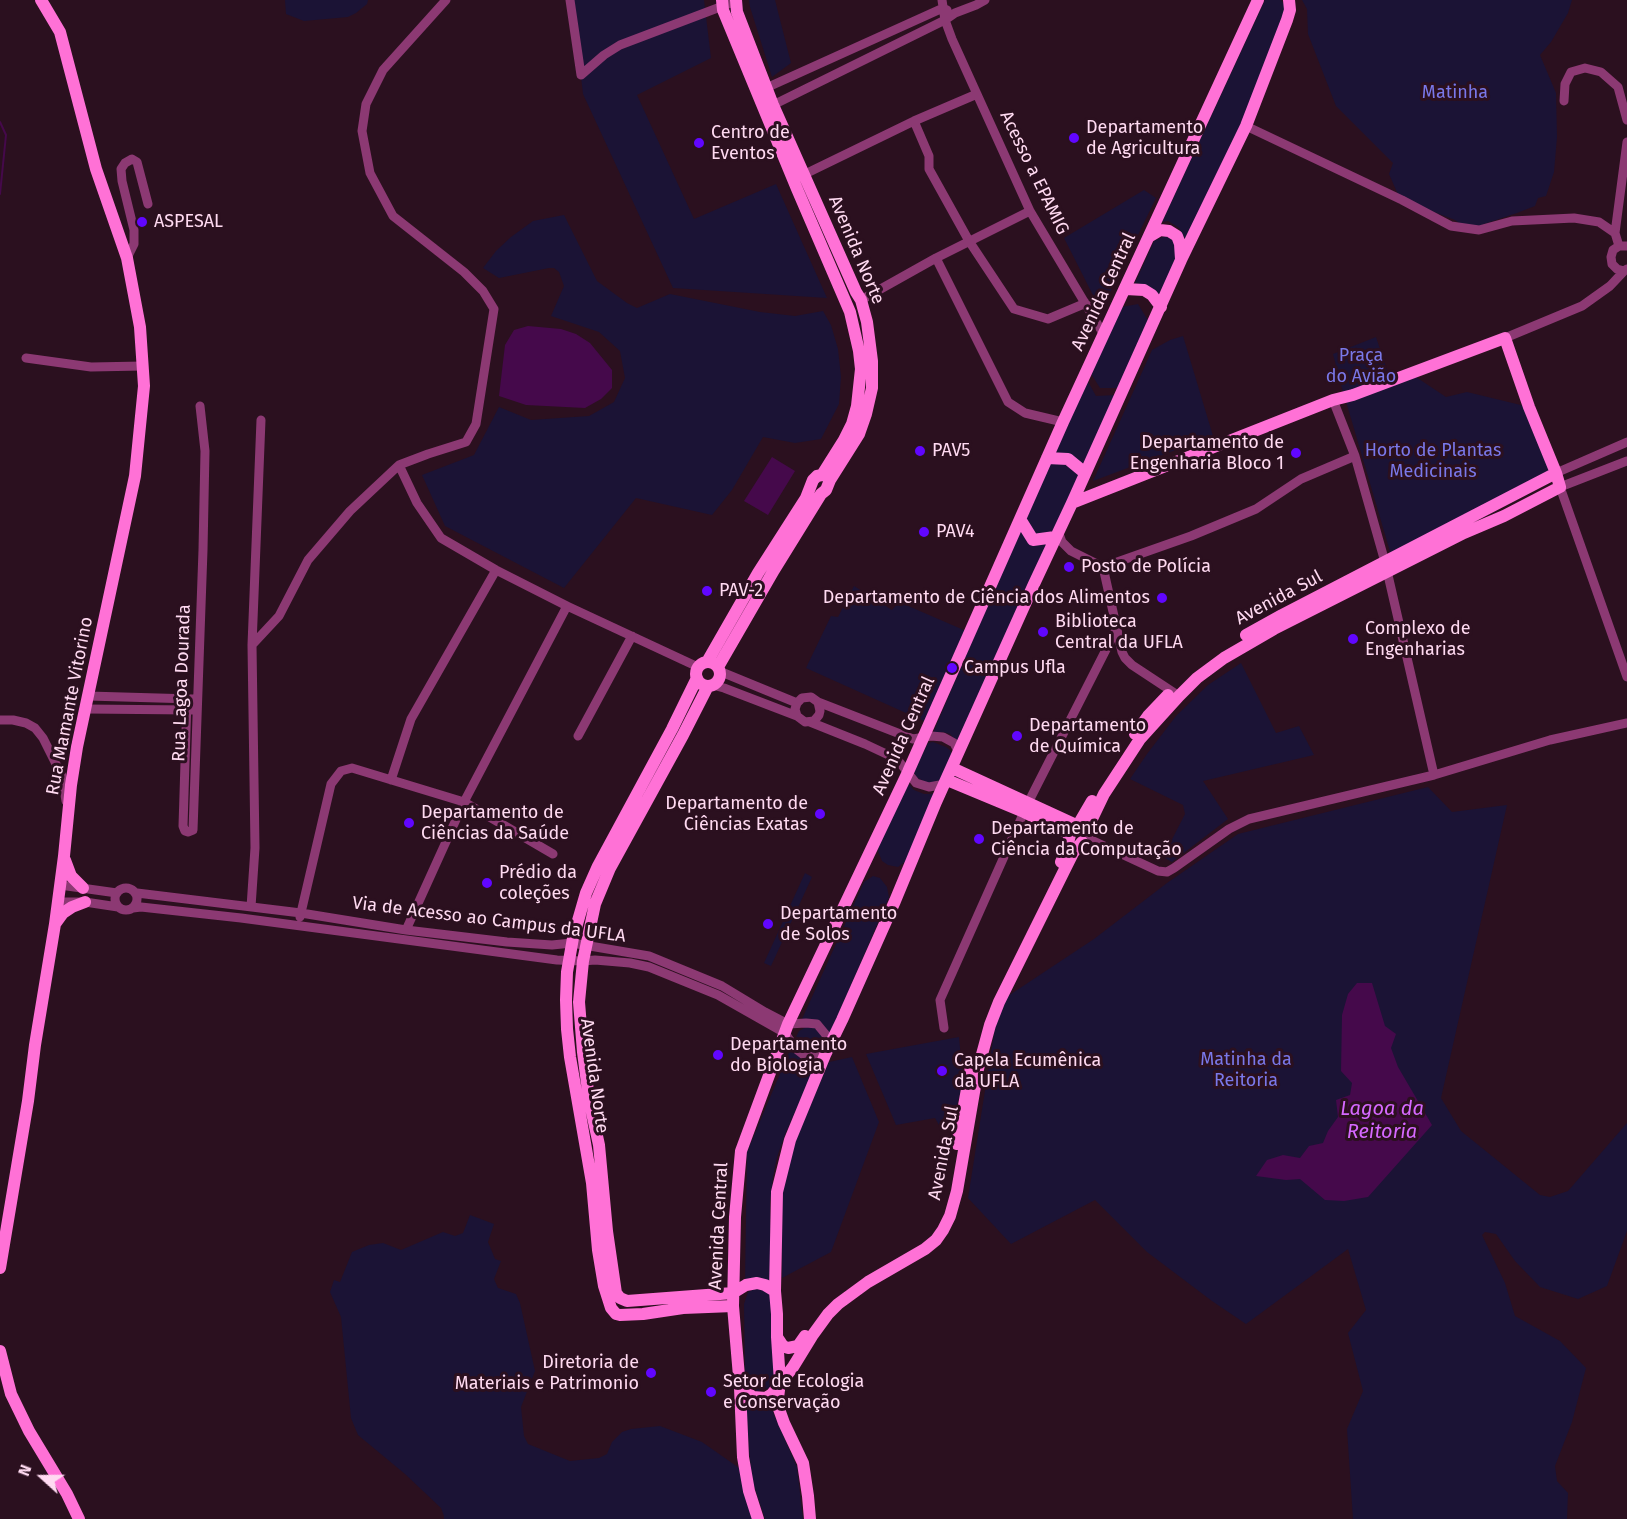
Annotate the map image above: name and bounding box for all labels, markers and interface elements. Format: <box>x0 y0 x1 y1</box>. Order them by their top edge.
park label: Matinha <box>1422 82 1488 104</box>
street label: Acesso a EPAMIG <box>995 108 1073 238</box>
place label: Departamento de Agricultura <box>1086 117 1203 160</box>
place label: Centro de Eventos <box>711 122 790 164</box>
marker: Departamento de Agricultura <box>1067 131 1081 145</box>
marker: Centro de Eventos <box>692 136 706 150</box>
street label: Avenida Norte <box>823 193 889 307</box>
place label: ASPESAL <box>154 211 223 233</box>
marker: ASPESAL <box>135 215 149 229</box>
street label: Avenida Central <box>1067 230 1141 354</box>
park label: Praça do Avião <box>1326 345 1396 388</box>
place label: Departamento de Engenharia Bloco 1 <box>1130 432 1284 474</box>
place label: PAV5 <box>932 440 970 462</box>
park label: Horto de Plantas Medicinais <box>1365 440 1501 482</box>
marker: PAV5 <box>913 444 927 458</box>
marker: Departamento de Engenharia Bloco 1 <box>1289 446 1303 460</box>
place label: PAV4 <box>936 521 975 543</box>
marker: PAV4 <box>917 525 931 539</box>
place label: Posto de Polícia <box>1081 556 1211 578</box>
marker: Posto de Polícia <box>1062 560 1076 574</box>
street label: Avenida Sul <box>1232 566 1326 630</box>
place label: PAV-2 <box>719 580 763 602</box>
marker: PAV-2 <box>700 584 714 598</box>
place label: Departamento de Ciência dos Alimentos <box>823 587 1150 609</box>
marker: Departamento de Ciência dos Alimentos <box>1155 591 1169 605</box>
street label: Rua Lagoa Dourada <box>168 604 196 762</box>
place label: Biblioteca Central da UFLA <box>1055 611 1183 654</box>
street label: Rua Mamante Vitorino <box>42 615 98 797</box>
place label: Complexo de Engenharias <box>1365 618 1471 660</box>
marker: Biblioteca Central da UFLA <box>1036 625 1050 639</box>
marker: Complexo de Engenharias <box>1346 632 1360 646</box>
place label: Campus Ufla <box>964 657 1066 679</box>
marker: Campus Ufla <box>945 661 959 675</box>
street label: Avenida Central <box>868 673 940 799</box>
place label: Departamento de Química <box>1029 715 1146 758</box>
marker: Departamento de Química <box>1010 729 1024 743</box>
place label: Departamento de Ciências Exatas <box>665 793 808 836</box>
place label: Departamento de Ciências da Saúde <box>421 802 569 844</box>
marker: Departamento de Ciências Exatas <box>813 807 827 821</box>
marker: Departamento de Ciências da Saúde <box>402 816 416 830</box>
place label: Departamento de Ciência da Computação <box>991 818 1182 860</box>
marker: Departamento de Ciência da Computação <box>972 832 986 846</box>
place label: Prédio da coleções <box>499 862 577 904</box>
marker: Prédio da coleções <box>480 876 494 890</box>
street label: Via de Acesso ao Campus da UFLA <box>351 893 627 947</box>
place label: Departamento de Solos <box>780 903 897 946</box>
marker: Departamento de Solos <box>761 917 775 931</box>
street label: Avenida Norte <box>575 1017 613 1135</box>
place label: Departamento do Biologia <box>730 1034 847 1076</box>
marker: Departamento do Biologia <box>711 1048 725 1062</box>
park label: Matinha da Reitoria <box>1200 1049 1292 1092</box>
place label: Capela Ecumênica da UFLA <box>954 1050 1101 1092</box>
marker: Capela Ecumênica da UFLA <box>935 1064 949 1078</box>
water label: Lagoa da Reitoria <box>1340 1097 1424 1144</box>
street label: Avenida Sul <box>924 1104 964 1202</box>
street label: Avenida Central <box>705 1162 733 1290</box>
place label: Diretoria de Materiais e Patrimonio <box>455 1352 639 1394</box>
marker: Diretoria de Materiais e Patrimonio <box>644 1366 658 1380</box>
place label: Setor de Ecologia e Conservação <box>723 1371 864 1414</box>
marker: Setor de Ecologia e Conservação <box>704 1385 718 1399</box>
north arrow <box>12 1447 72 1507</box>
text: N <box>14 1462 35 1479</box>

